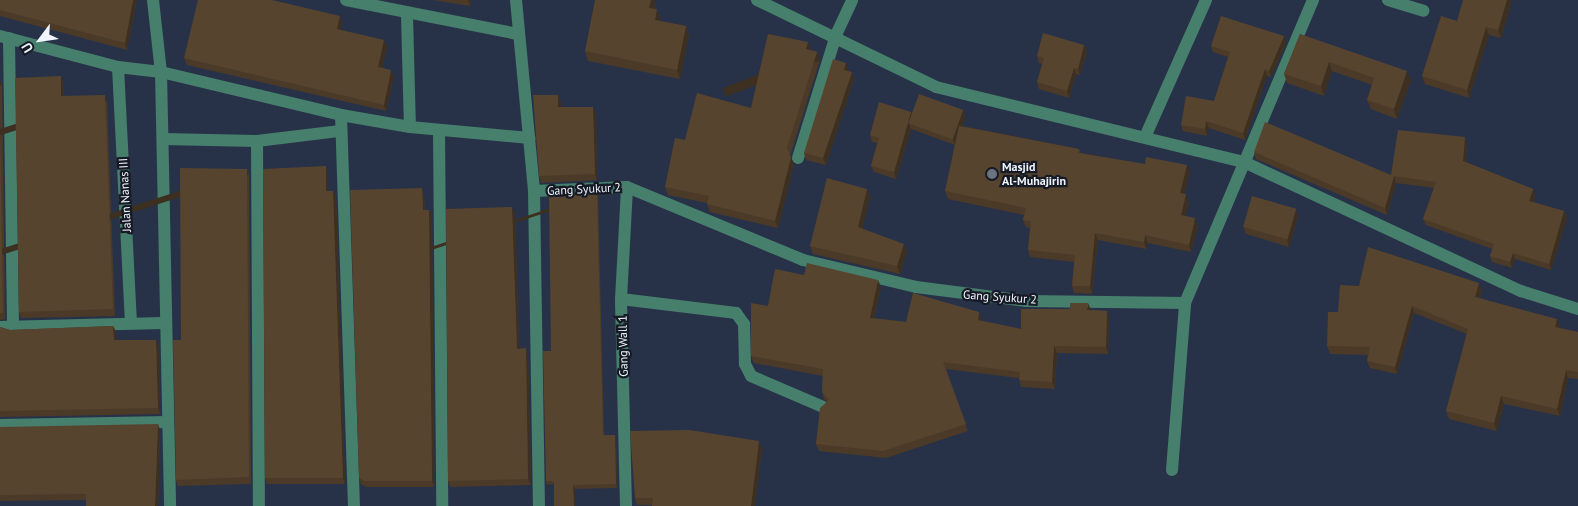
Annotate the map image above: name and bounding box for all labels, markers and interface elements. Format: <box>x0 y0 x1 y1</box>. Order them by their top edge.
north arrow <box>15 15 65 65</box>
text: U <box>17 39 37 56</box>
street label: Jalan Nanas III <box>116 158 134 232</box>
place label: Masjid Al-Muhajirin <box>1002 160 1066 188</box>
marker: Masjid Al-Muhajirin <box>986 168 998 180</box>
street label: Gang Syukur 2 <box>547 180 621 198</box>
street label: Gang Syukur 2 <box>963 287 1037 307</box>
street label: Gang Wall 1 <box>615 315 631 377</box>

